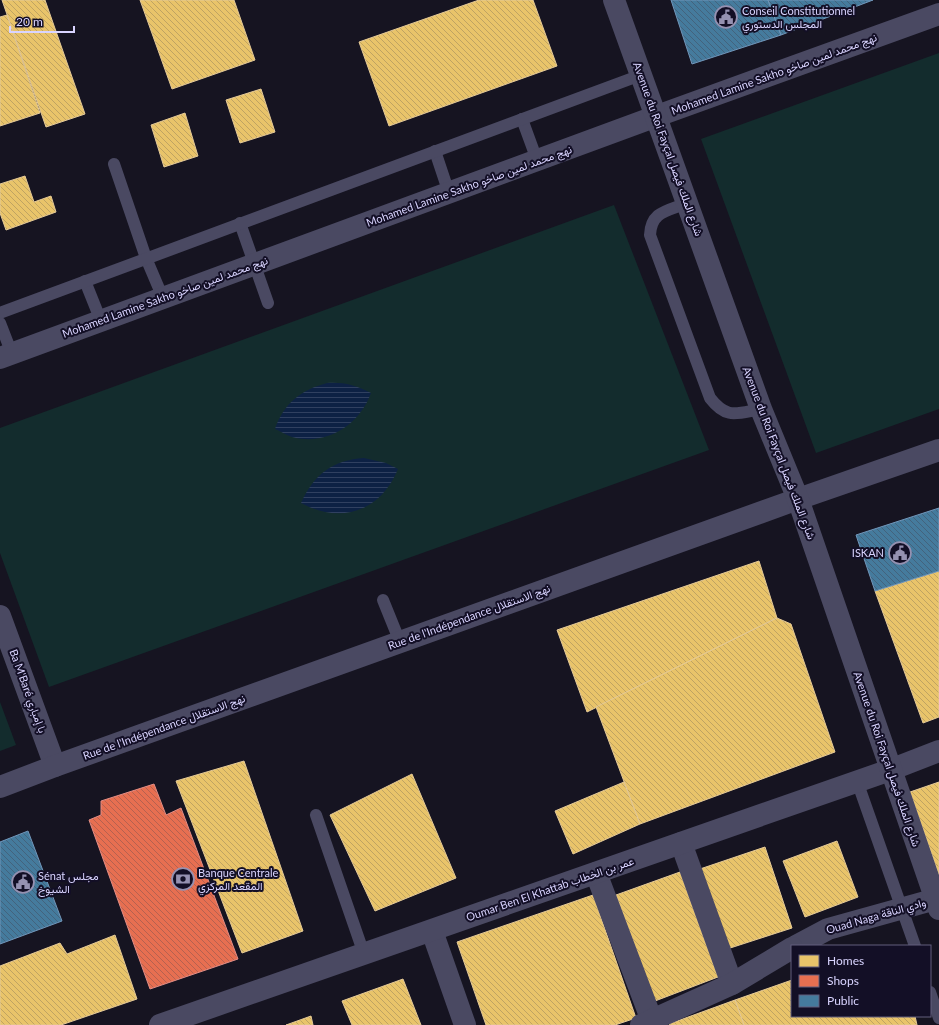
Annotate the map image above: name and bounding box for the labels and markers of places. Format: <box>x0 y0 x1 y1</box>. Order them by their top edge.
public building icon: Conseil Constitutionnel المجلس الدستوري <box>713 4 739 30</box>
place label: Conseil Constitutionnel المجلس الدستوري <box>742 4 855 34</box>
public building icon: ISKAN <box>887 540 913 566</box>
place label: ISKAN <box>852 546 884 559</box>
bank icon: Banque Centrale المقعد المركزي <box>170 866 196 892</box>
place label: Banque Centrale المقعد المركزي <box>198 866 279 896</box>
public building icon: Sénat مجلس الشيوخ <box>10 869 36 895</box>
place label: Sénat مجلس الشيوخ <box>38 869 99 897</box>

